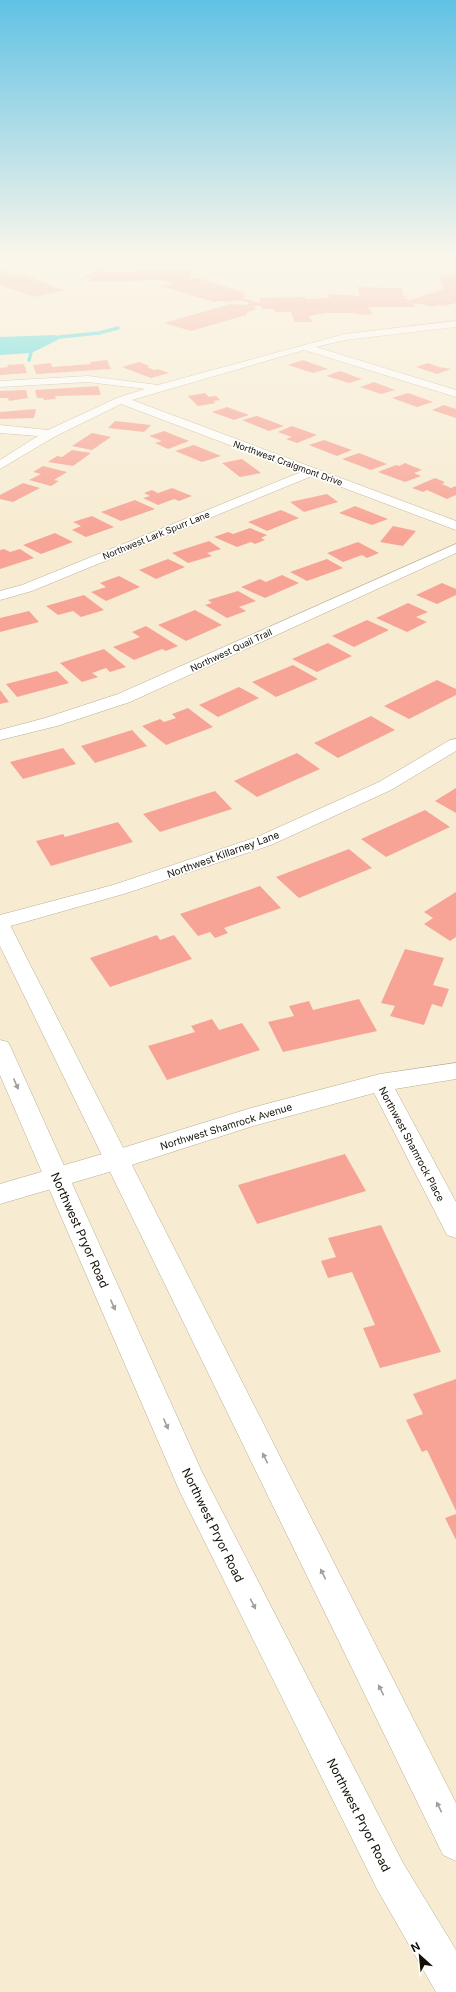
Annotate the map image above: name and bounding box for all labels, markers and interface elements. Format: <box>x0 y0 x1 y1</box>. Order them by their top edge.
street label: Northwest Craigmont Drive <box>232 438 344 488</box>
street label: Northwest Lark Spurr Lane <box>101 508 211 562</box>
street label: Northwest Quail Trail <box>188 626 274 674</box>
street label: Northwest Killarney Lane <box>165 828 281 880</box>
one-way arrow <box>13 1078 19 1089</box>
street label: Northwest Shamrock Place <box>377 1085 447 1204</box>
street label: Northwest Shamrock Avenue <box>159 1100 294 1152</box>
street label: Northwest Pryor Road <box>48 1170 112 1290</box>
one-way arrow <box>110 1300 116 1311</box>
one-way arrow <box>163 1419 169 1431</box>
one-way arrow <box>262 1452 268 1463</box>
street label: Northwest Pryor Road <box>179 1465 247 1585</box>
one-way arrow <box>320 1568 326 1580</box>
one-way arrow <box>250 1598 256 1610</box>
one-way arrow <box>378 1685 384 1696</box>
street label: Northwest Pryor Road <box>324 1756 394 1874</box>
one-way arrow <box>436 1801 442 1812</box>
north arrow <box>400 1936 440 1976</box>
text: N <box>409 1939 422 1955</box>

